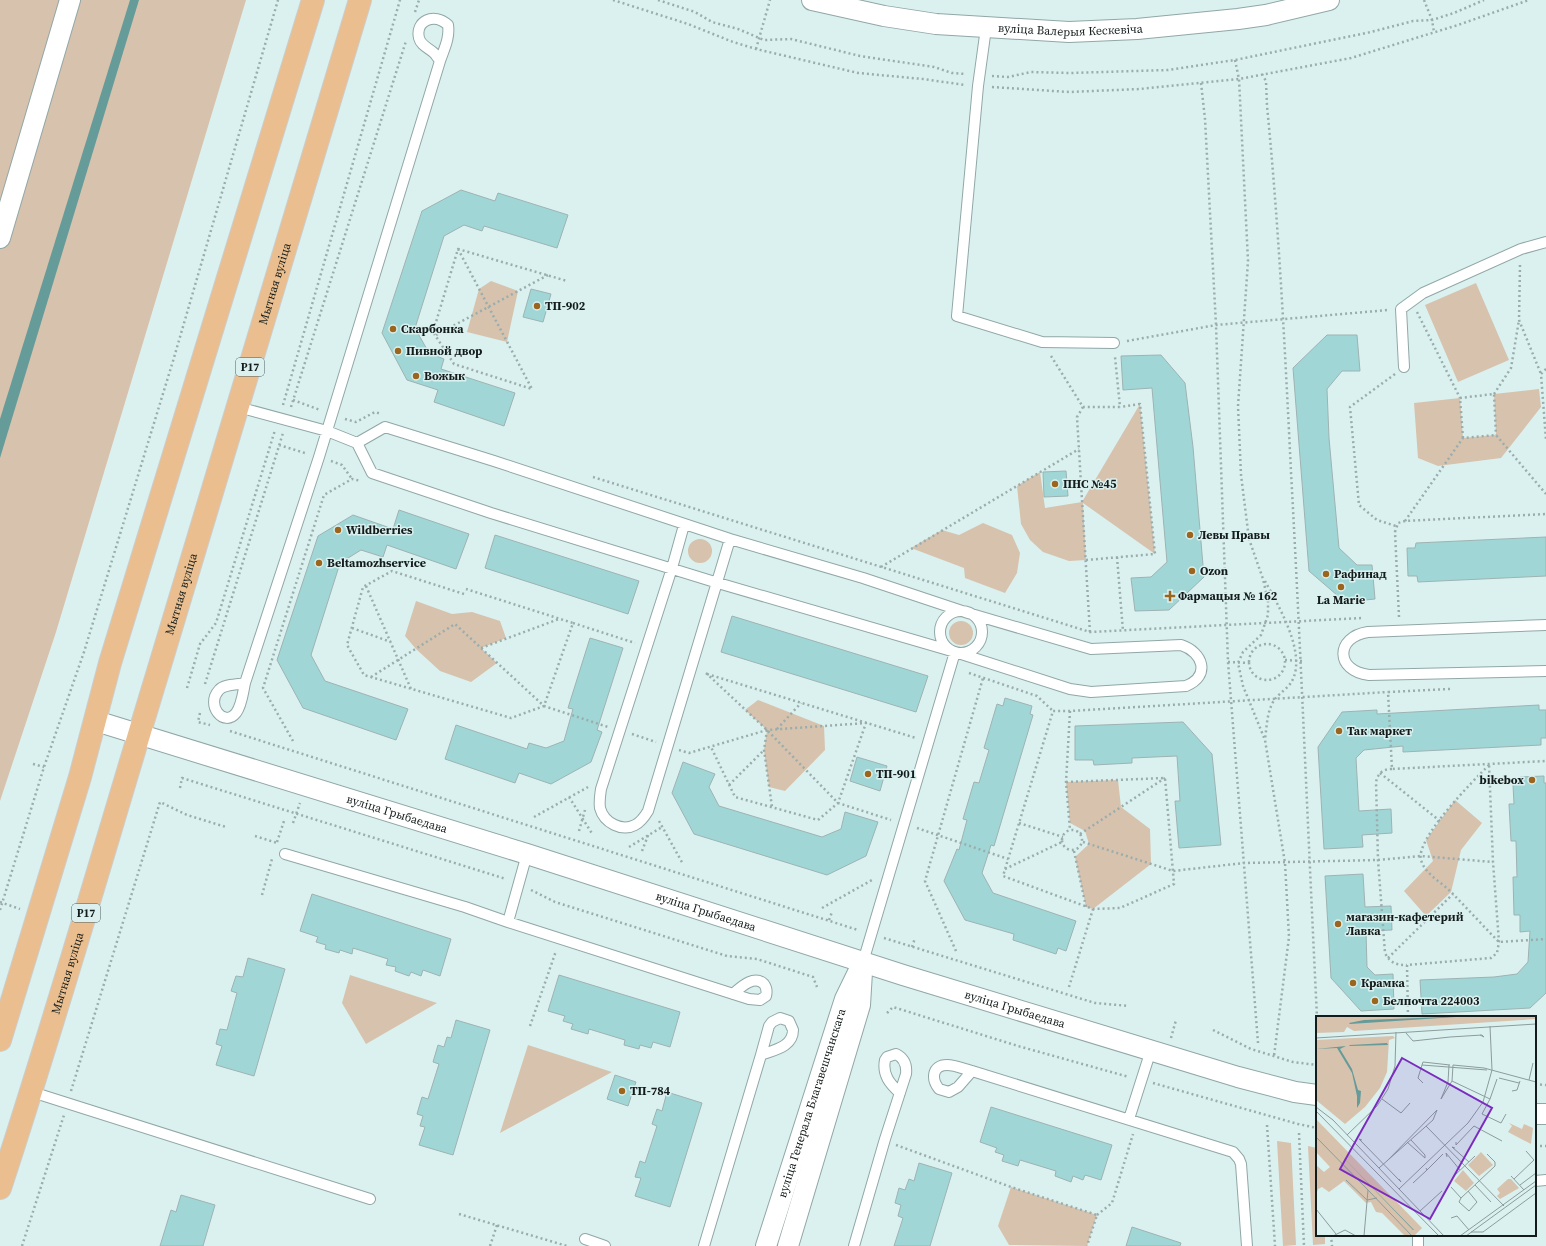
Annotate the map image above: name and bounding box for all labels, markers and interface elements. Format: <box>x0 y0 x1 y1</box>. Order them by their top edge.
street label: вуліца Валерыя Кескевіча <box>998 20 1144 40</box>
street label: Мытная вуліца <box>255 240 295 327</box>
place label: ТП-902 <box>545 298 586 314</box>
marker: ТП-902 <box>532 301 542 311</box>
place label: Скарбонка <box>401 321 464 337</box>
marker: Скарбонка <box>388 324 398 334</box>
place label: Пивной двор <box>406 343 482 359</box>
marker: Пивной двор <box>393 346 403 356</box>
road number: Р17 <box>236 358 264 376</box>
place label: Вожык <box>424 368 465 384</box>
marker: Вожык <box>411 371 421 381</box>
place label: ПНС №45 <box>1063 476 1117 492</box>
marker: ПНС №45 <box>1050 479 1060 489</box>
place label: Wildberries <box>346 522 413 538</box>
marker: Wildberries <box>333 525 343 535</box>
place label: Левы Правы <box>1198 527 1270 543</box>
marker: Левы Правы <box>1185 530 1195 540</box>
street label: Мытная вуліца <box>161 550 201 637</box>
place label: Beltamozhservice <box>327 555 426 571</box>
marker: Beltamozhservice <box>314 558 324 568</box>
place label: Ozon <box>1200 563 1229 579</box>
marker: Ozon <box>1187 566 1197 576</box>
place label: Рафинад <box>1334 566 1387 582</box>
marker: Рафинад <box>1321 569 1331 579</box>
marker: La Marie <box>1336 582 1346 592</box>
place label: Фармацыя № 162 <box>1178 588 1278 604</box>
marker: Фармацыя № 162 <box>1165 591 1175 601</box>
place label: La Marie <box>1317 592 1365 608</box>
place label: Так маркет <box>1347 723 1412 739</box>
marker: Так маркет <box>1334 726 1344 736</box>
place label: ТП-901 <box>876 766 916 782</box>
marker: ТП-901 <box>863 769 873 779</box>
place label: bikebox <box>1479 772 1524 788</box>
marker: bikebox <box>1527 775 1537 785</box>
street label: вуліца Грыбаедава <box>345 791 450 837</box>
street label: вуліца Грыбаедава <box>654 888 759 935</box>
road number: Р17 <box>72 904 100 922</box>
place label: магазин-кафетерий Лавка <box>1346 909 1464 939</box>
marker: магазин-кафетерий Лавка <box>1333 919 1343 929</box>
street label: Мытная вуліца <box>47 930 88 1016</box>
place label: Крамка <box>1361 975 1405 991</box>
marker: Крамка <box>1348 978 1358 988</box>
street label: вуліца Грыбаедава <box>963 986 1068 1032</box>
place label: Белпочта 224003 <box>1383 993 1480 1009</box>
marker: Белпочта 224003 <box>1370 996 1380 1006</box>
street label: вуліца Генерала Благавешчанскага <box>774 1006 850 1200</box>
inset map <box>1316 1016 1536 1236</box>
place label: ТП-784 <box>630 1083 671 1099</box>
marker: ТП-784 <box>617 1086 627 1096</box>

